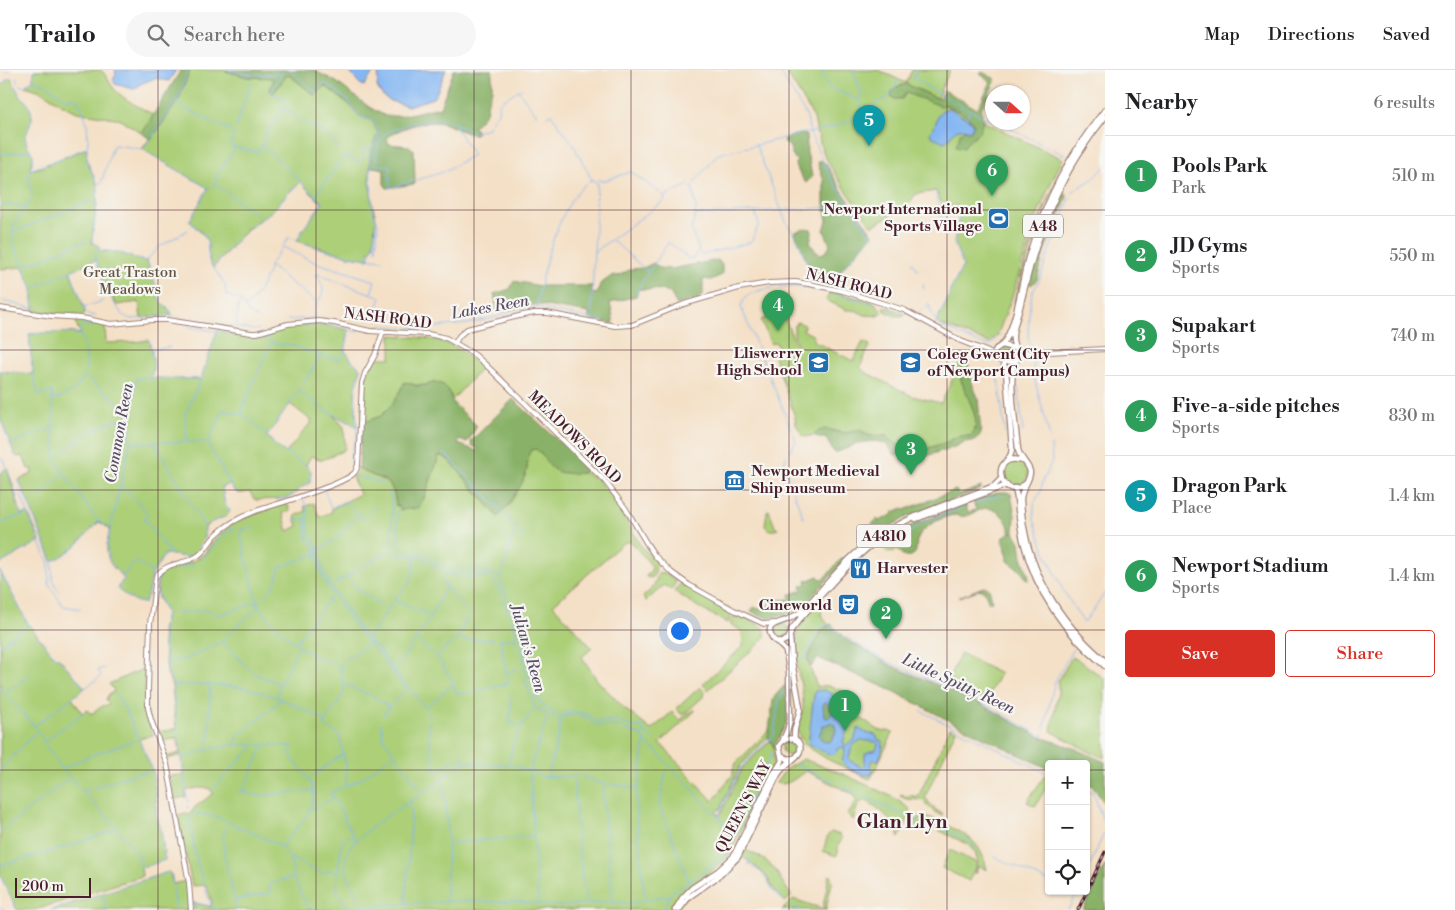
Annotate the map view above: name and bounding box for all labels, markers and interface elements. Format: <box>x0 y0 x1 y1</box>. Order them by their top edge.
search box <box>126 12 476 57</box>
text: Trailo <box>25 20 96 50</box>
icon: search <box>144 21 172 49</box>
text: Search here <box>184 23 285 47</box>
text: Map <box>1204 23 1240 46</box>
text: Directions <box>1268 23 1355 46</box>
text: Saved <box>1383 23 1430 46</box>
north arrow <box>985 85 1030 130</box>
text: Nearby <box>1125 90 1198 116</box>
text: 6 results <box>1374 93 1435 113</box>
pin: 5 <box>853 105 885 146</box>
text: Pools Park <box>1172 154 1268 178</box>
pin: 6 <box>976 155 1008 196</box>
text: 1 <box>1137 166 1145 186</box>
text: 510 m <box>1392 166 1435 186</box>
text: Park <box>1172 178 1205 198</box>
place label: Newport International Sports Village <box>824 200 982 236</box>
sports icon: Newport International Sports Village <box>986 206 1010 230</box>
road number: A48 <box>1023 214 1063 238</box>
text: JD Gyms <box>1172 234 1248 258</box>
text: 2 <box>1136 246 1146 266</box>
text: 550 m <box>1389 246 1435 266</box>
text: Sports <box>1172 258 1219 278</box>
park label: Great Traston Meadows <box>83 263 177 299</box>
street label: NASH ROAD <box>804 265 894 304</box>
water label: Lakes Reen <box>449 290 532 324</box>
pin: 4 <box>762 290 794 331</box>
street label: NASH ROAD <box>343 304 433 333</box>
text: Supakart <box>1172 314 1256 338</box>
text: 3 <box>1136 326 1146 346</box>
text: 740 m <box>1390 326 1435 346</box>
text: Sports <box>1172 338 1219 358</box>
place label: Lliswerry High School <box>717 344 802 380</box>
place label: Coleg Gwent (City of Newport Campus) <box>927 345 1070 381</box>
school or university icon: Lliswerry High School <box>806 350 830 374</box>
school or university icon: Coleg Gwent (City of Newport Campus) <box>899 351 923 375</box>
water label: Common Reen <box>100 381 138 485</box>
street label: MEADOWS ROAD <box>524 387 625 488</box>
text: Five-a-side pitches <box>1172 394 1340 418</box>
text: 4 <box>1136 406 1146 426</box>
text: 830 m <box>1388 406 1435 426</box>
text: Sports <box>1172 418 1219 438</box>
pin: 3 <box>895 434 927 475</box>
place label: Newport Medieval Ship museum <box>751 462 880 498</box>
museum icon: Newport Medieval Ship museum <box>723 468 747 492</box>
text: Dragon Park <box>1172 474 1287 498</box>
text: 5 <box>1136 486 1146 506</box>
text: 1.4 km <box>1389 486 1435 506</box>
text: Place <box>1172 498 1212 518</box>
road number: A4810 <box>856 524 912 548</box>
text: Newport Stadium <box>1172 554 1329 578</box>
restaurant icon: Harvester <box>849 556 873 580</box>
place label: Harvester <box>877 559 949 578</box>
text: 6 <box>1136 566 1146 586</box>
text: 1.4 km <box>1389 566 1435 586</box>
text: Sports <box>1172 578 1219 598</box>
theatre icon: Cineworld <box>836 593 860 617</box>
place label: Cineworld <box>759 596 833 615</box>
pin: 2 <box>870 598 902 639</box>
water label: Julian's Reen <box>505 600 550 696</box>
your location <box>667 618 693 644</box>
button: Save <box>1125 630 1275 677</box>
button: Share <box>1285 630 1435 677</box>
water label: Little Spitty Reen <box>898 649 1019 719</box>
pin: 1 <box>829 690 861 731</box>
street label: QUEEN'S WAY <box>711 757 776 856</box>
map controls <box>1045 760 1090 895</box>
button: + <box>1045 760 1090 805</box>
button: − <box>1045 805 1090 850</box>
district label: Glan Llyn <box>856 810 948 835</box>
button: locate <box>1045 850 1090 895</box>
scale bar <box>15 875 91 898</box>
text: 200 m <box>22 878 64 896</box>

